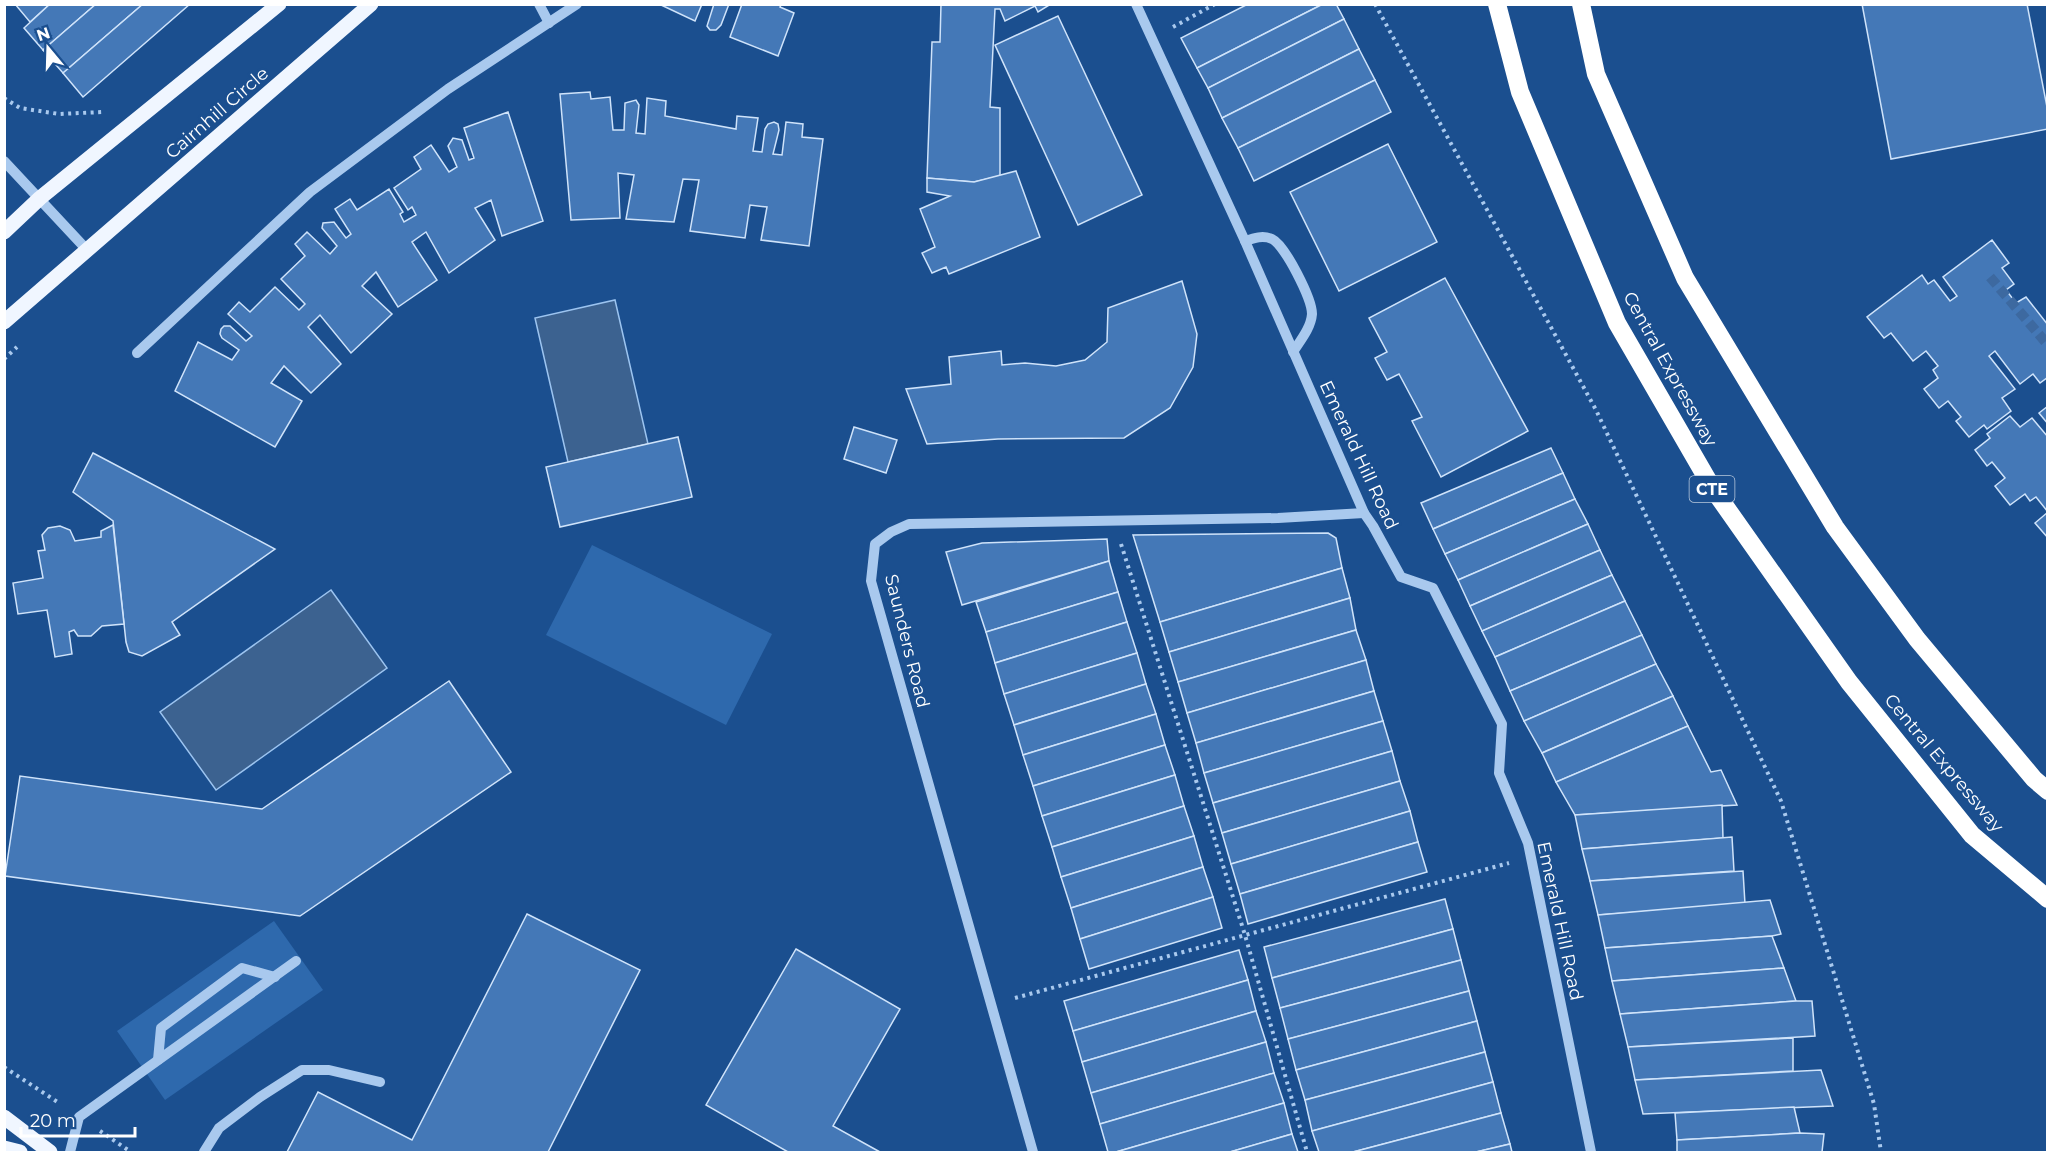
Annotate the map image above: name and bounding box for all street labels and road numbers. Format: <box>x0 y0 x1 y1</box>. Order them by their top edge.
street label: Cairnhill Circle <box>161 62 273 164</box>
street label: Central Expressway <box>1618 288 1722 451</box>
street label: Emerald Hill Road <box>1315 377 1403 533</box>
road number: CTE <box>1690 476 1734 502</box>
street label: Saunders Road <box>880 572 934 710</box>
street label: Central Expressway <box>1880 689 2008 837</box>
street label: Emerald Hill Road <box>1532 840 1588 1002</box>

